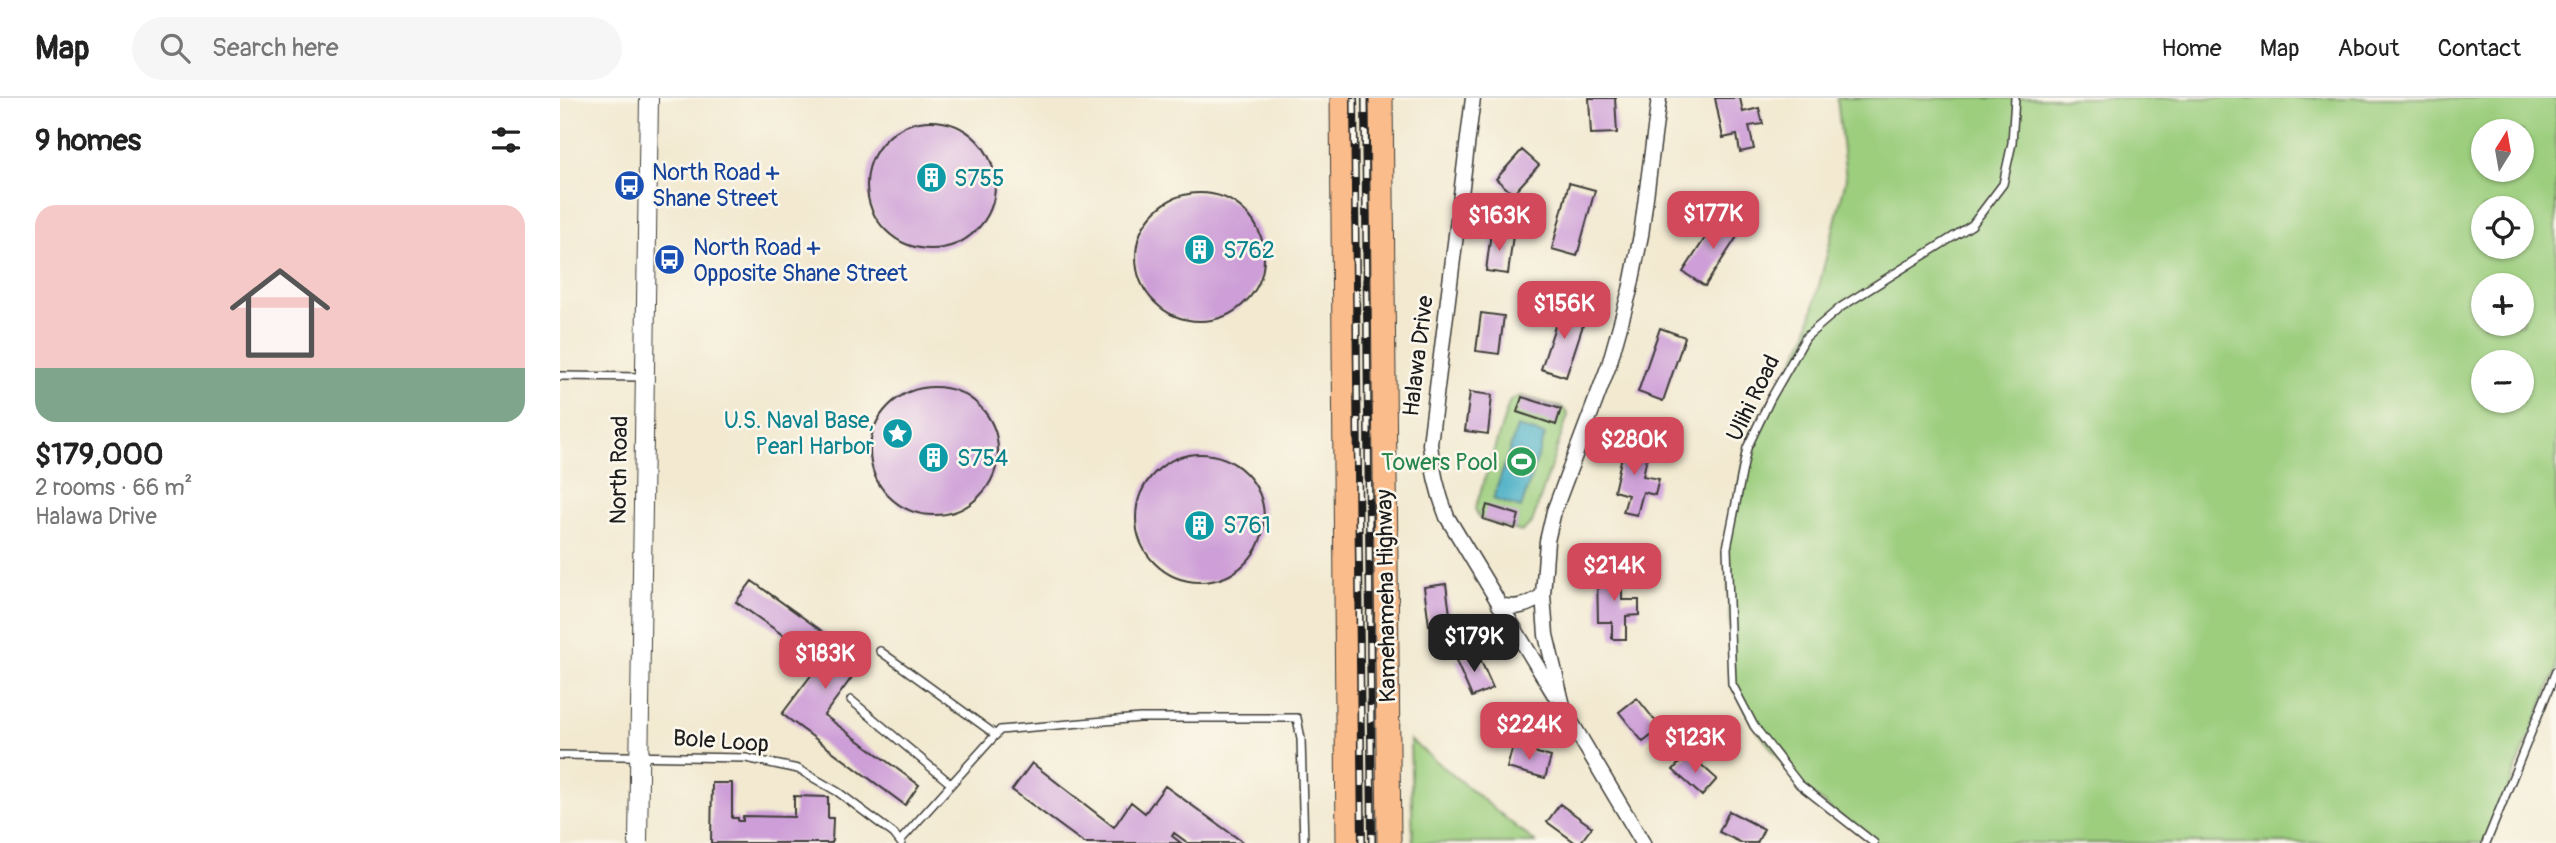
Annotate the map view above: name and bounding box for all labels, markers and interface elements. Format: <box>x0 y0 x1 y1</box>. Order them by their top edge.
search box <box>132 17 622 80</box>
text: Map <box>35 28 90 69</box>
icon: search <box>156 29 194 67</box>
text: Search here <box>212 32 339 64</box>
text: Home <box>2161 34 2222 63</box>
text: Map <box>2260 34 2300 63</box>
text: About <box>2338 34 2400 63</box>
text: Contact <box>2438 34 2521 63</box>
north arrow <box>2471 119 2534 182</box>
map controls <box>2471 119 2534 413</box>
icon: filters <box>487 121 525 159</box>
text: 9 homes <box>35 122 141 159</box>
place label: North Road + Shane Street <box>652 158 780 213</box>
building icon: S755 <box>914 161 948 195</box>
place label: S755 <box>954 164 1005 193</box>
bus stop icon: North Road + Shane Street <box>612 168 646 202</box>
pin: $177K <box>1664 192 1762 251</box>
pin: $163K <box>1450 194 1548 253</box>
button: locate <box>2471 196 2534 259</box>
text: $177K <box>1683 199 1743 228</box>
text: $163K <box>1468 201 1530 230</box>
place label: North Road + Opposite Shane Street <box>693 233 908 288</box>
building icon: S762 <box>1183 233 1217 267</box>
place label: S762 <box>1223 236 1275 265</box>
bus stop icon: North Road + Opposite Shane Street <box>653 243 687 277</box>
icon: home <box>217 250 343 376</box>
button: + <box>2471 273 2534 336</box>
pin: $156K <box>1515 282 1613 341</box>
text: $156K <box>1533 289 1595 318</box>
street label: Halawa Drive <box>1396 293 1440 418</box>
street label: Ulihi Road <box>1720 350 1786 446</box>
button: − <box>2471 350 2534 413</box>
place label: U.S. Naval Base, Pearl Harbor <box>724 406 874 461</box>
street label: North Road <box>604 415 634 525</box>
place icon: U.S. Naval Base, Pearl Harbor <box>880 416 914 450</box>
pin: $280K <box>1585 418 1683 477</box>
text: $280K <box>1601 425 1667 454</box>
text: $179,000 <box>35 436 163 473</box>
building icon: S754 <box>917 441 951 475</box>
place label: S754 <box>957 444 1008 473</box>
sports icon: Towers Pool <box>1504 445 1538 479</box>
place label: Towers Pool <box>1381 448 1498 477</box>
text: 2 rooms · 66 m² <box>35 473 192 502</box>
street label: Kamehameha Highway <box>1370 489 1402 703</box>
text: Halawa Drive <box>35 502 157 531</box>
building icon: S761 <box>1183 508 1217 542</box>
place label: S761 <box>1223 511 1271 540</box>
pin: $214K <box>1565 544 1663 603</box>
text: $214K <box>1583 551 1645 580</box>
pin: $179K <box>1425 614 1523 674</box>
text: $179K <box>1444 622 1504 651</box>
pin: $183K <box>776 632 874 691</box>
text: $183K <box>795 639 855 668</box>
pin: $224K <box>1480 702 1578 762</box>
text: $224K <box>1496 710 1562 739</box>
pin: $123K <box>1646 716 1744 775</box>
street label: Bole Loop <box>672 723 770 759</box>
text: $123K <box>1665 723 1725 752</box>

